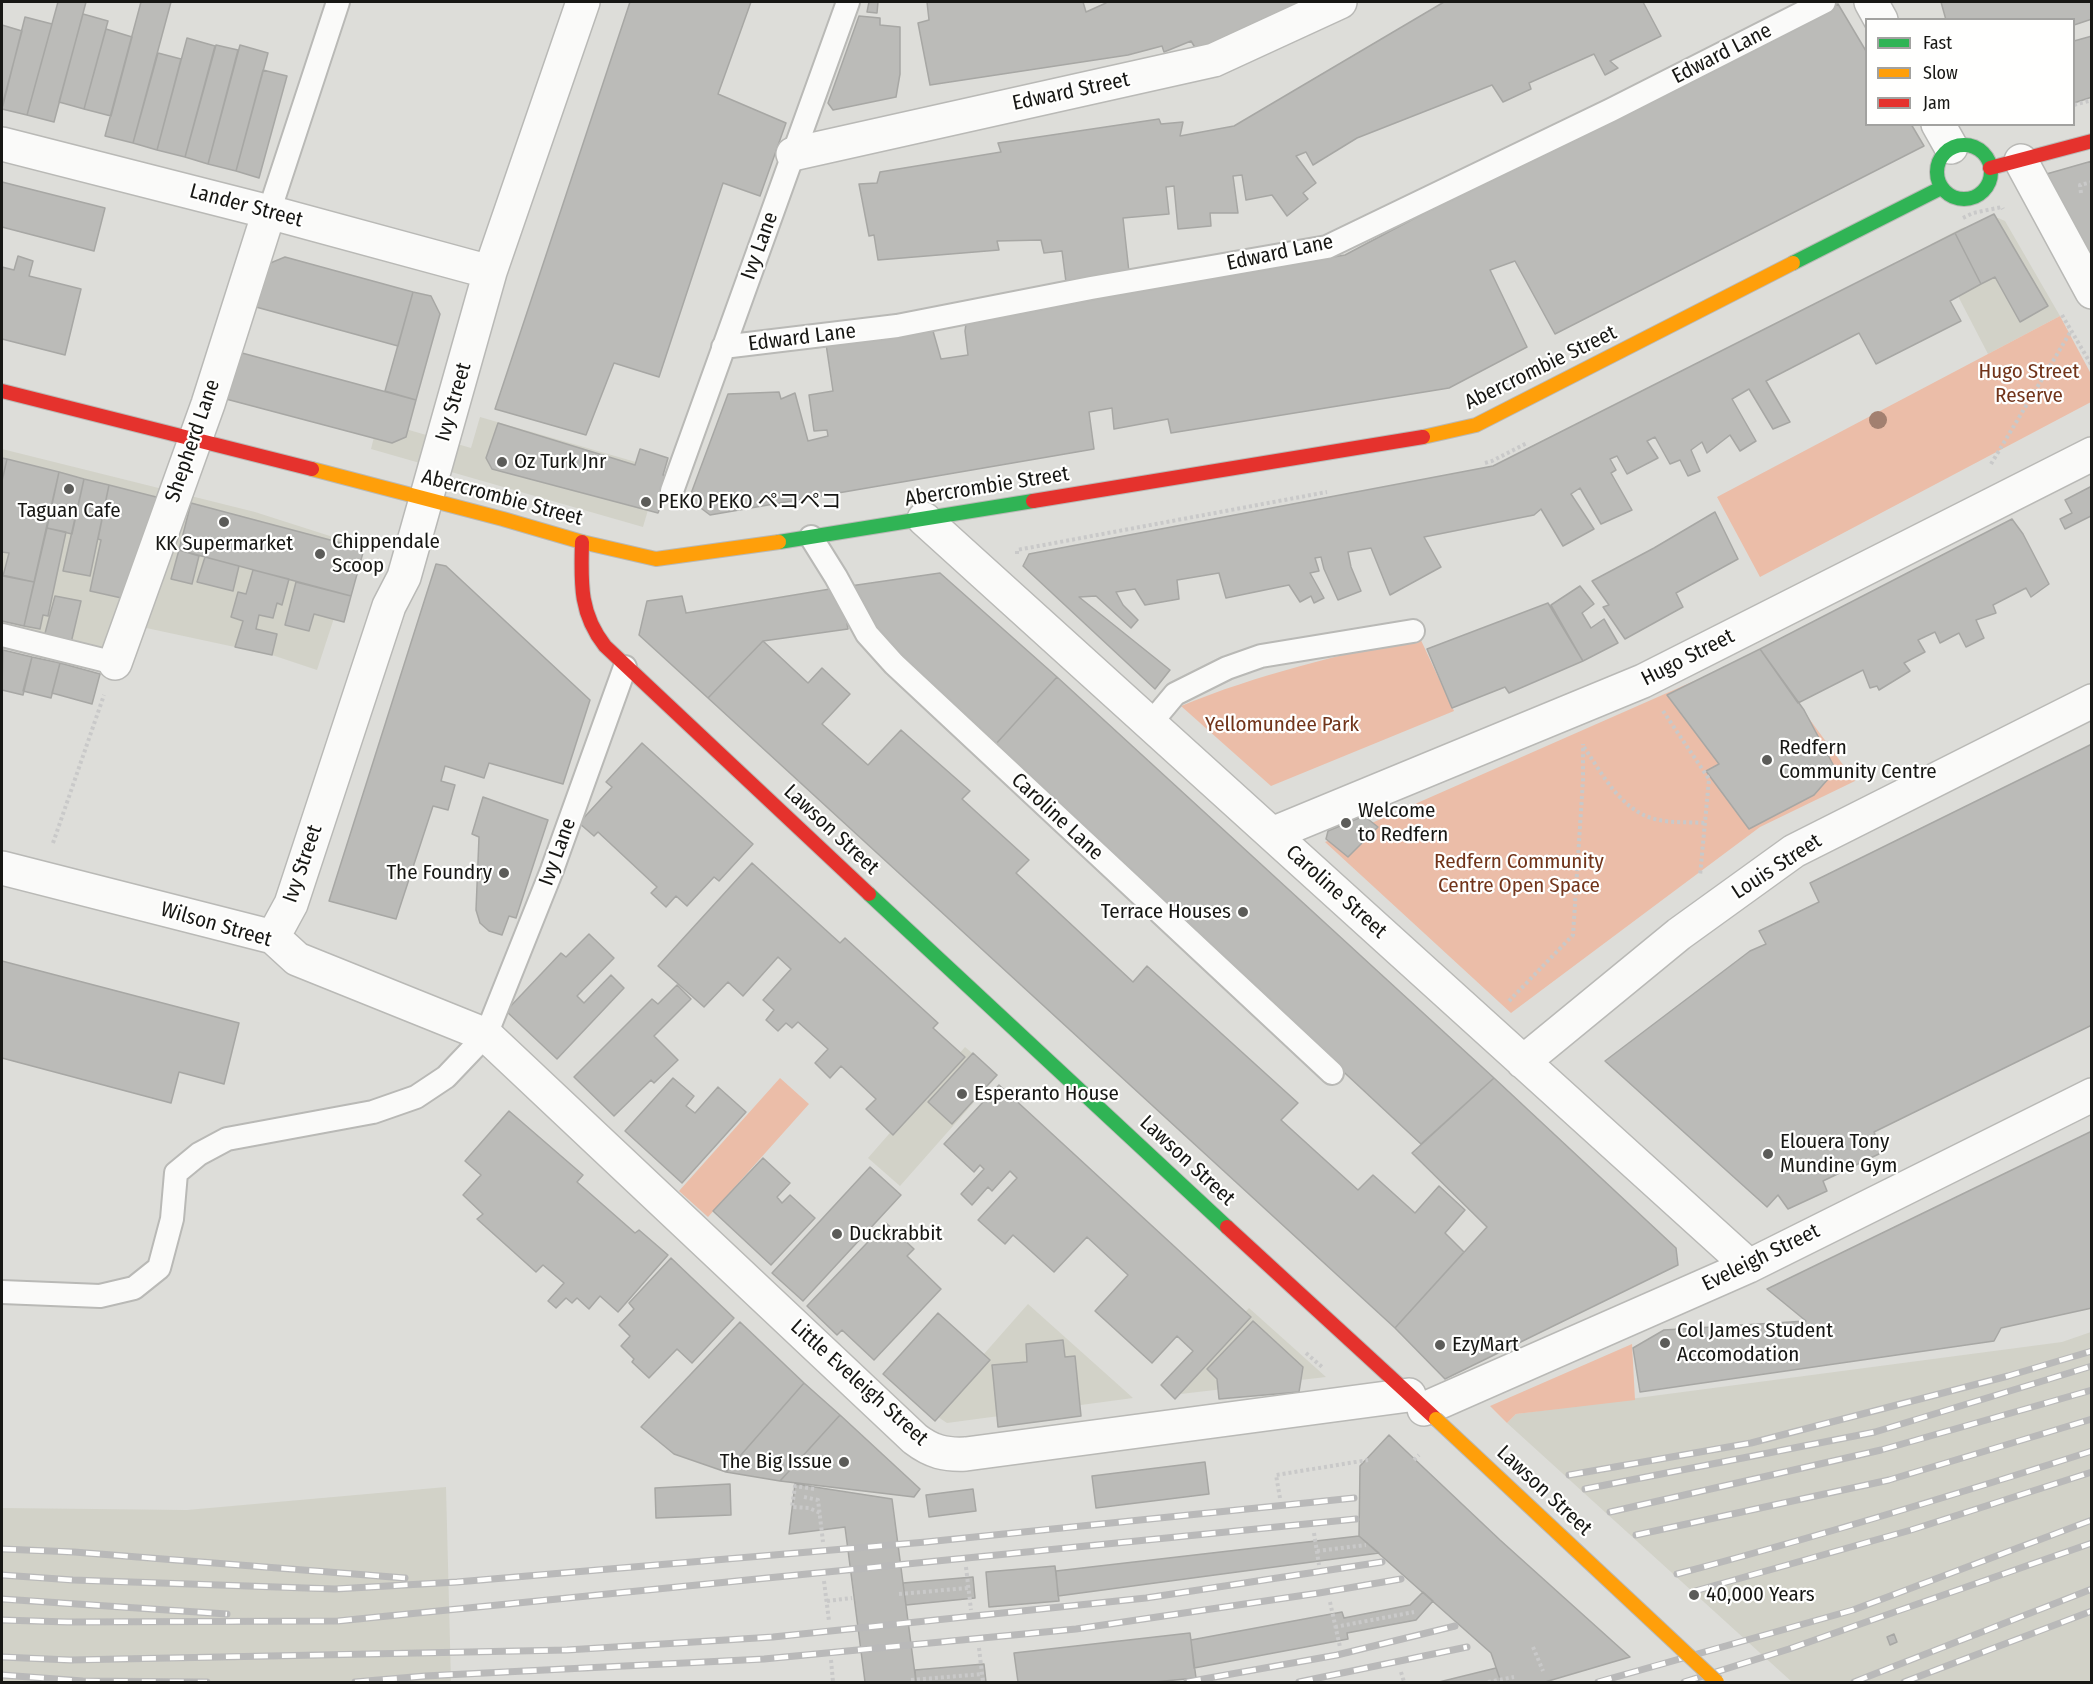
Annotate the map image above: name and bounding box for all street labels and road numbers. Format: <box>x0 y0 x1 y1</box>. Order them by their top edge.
street label: Edward Lane <box>1668 18 1776 90</box>
street label: Edward Street <box>1010 67 1132 117</box>
street label: Lander Street <box>187 179 305 233</box>
street label: Ivy Lane <box>736 209 784 283</box>
street label: Edward Lane <box>1224 229 1336 277</box>
street label: Edward Lane <box>747 319 857 357</box>
street label: Abercrombie Street <box>1461 320 1621 416</box>
street label: Ivy Street <box>431 360 477 444</box>
street label: Shepherd Lane <box>160 376 226 506</box>
street label: Abercrombie Street <box>903 462 1071 512</box>
street label: Abercrombie Street <box>419 464 585 532</box>
street label: Hugo Street <box>1637 624 1739 692</box>
street label: Caroline Lane <box>1006 768 1108 866</box>
street label: Lawson Street <box>778 780 884 880</box>
street label: Ivy Lane <box>534 815 582 889</box>
street label: Ivy Street <box>278 822 328 906</box>
street label: Louis Street <box>1727 829 1827 905</box>
street label: Caroline Street <box>1280 840 1392 944</box>
street label: Wilson Street <box>158 897 274 953</box>
street label: Lawson Street <box>1134 1111 1240 1211</box>
street label: Eveleigh Street <box>1698 1219 1824 1297</box>
street label: Little Eveleigh Street <box>785 1315 933 1451</box>
street label: Lawson Street <box>1491 1441 1597 1541</box>

